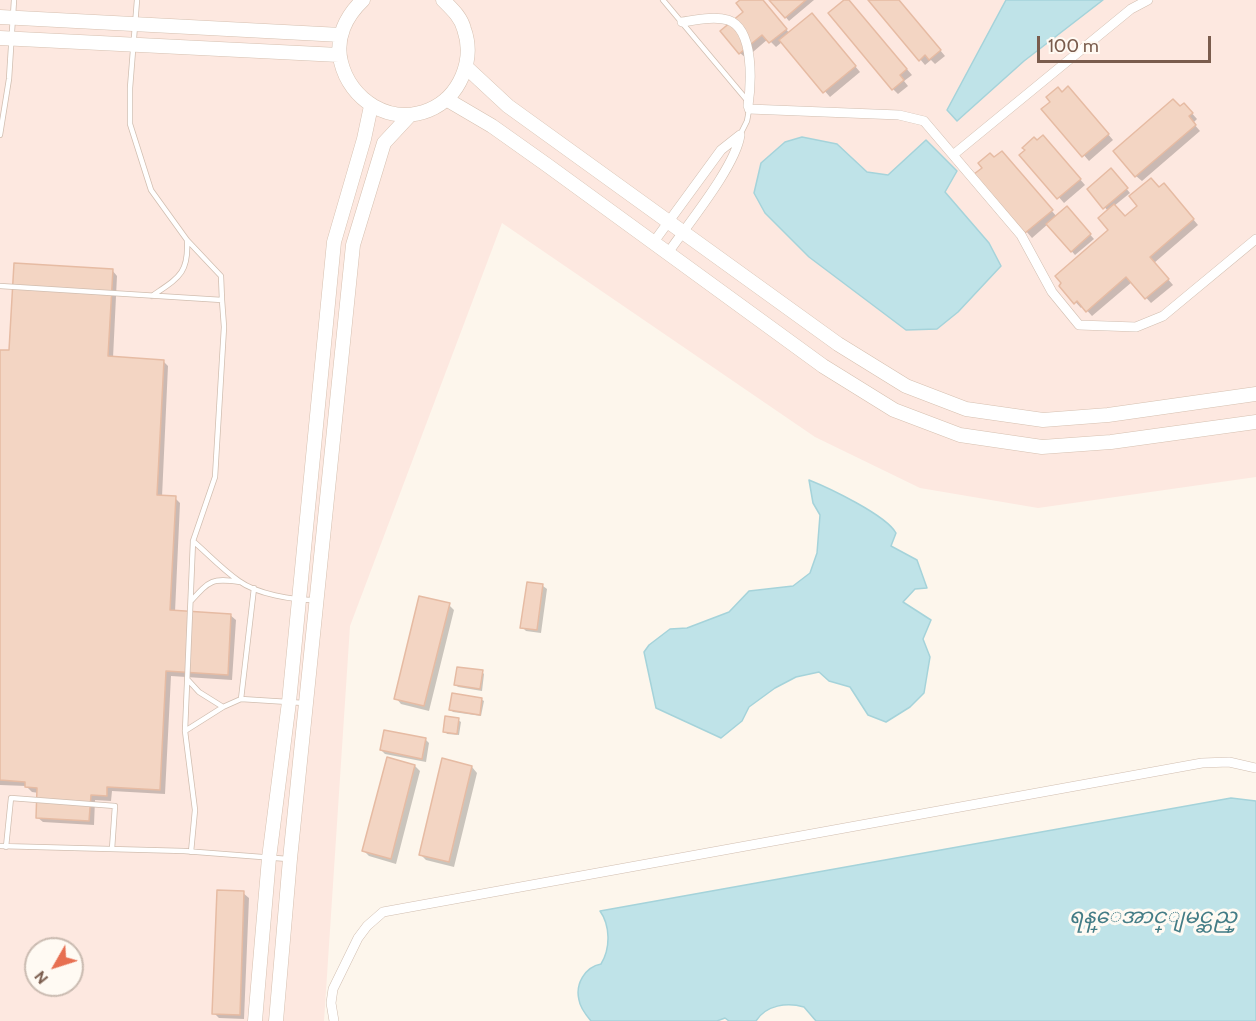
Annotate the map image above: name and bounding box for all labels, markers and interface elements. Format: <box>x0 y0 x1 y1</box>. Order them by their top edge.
scale bar <box>1040 24 1214 62</box>
text: 100 m <box>1048 35 1099 57</box>
water label: ရန္ေအာင္ျမင္ဆည္ <box>1069 904 1237 930</box>
north arrow <box>24 937 84 997</box>
text: N <box>30 967 52 988</box>

